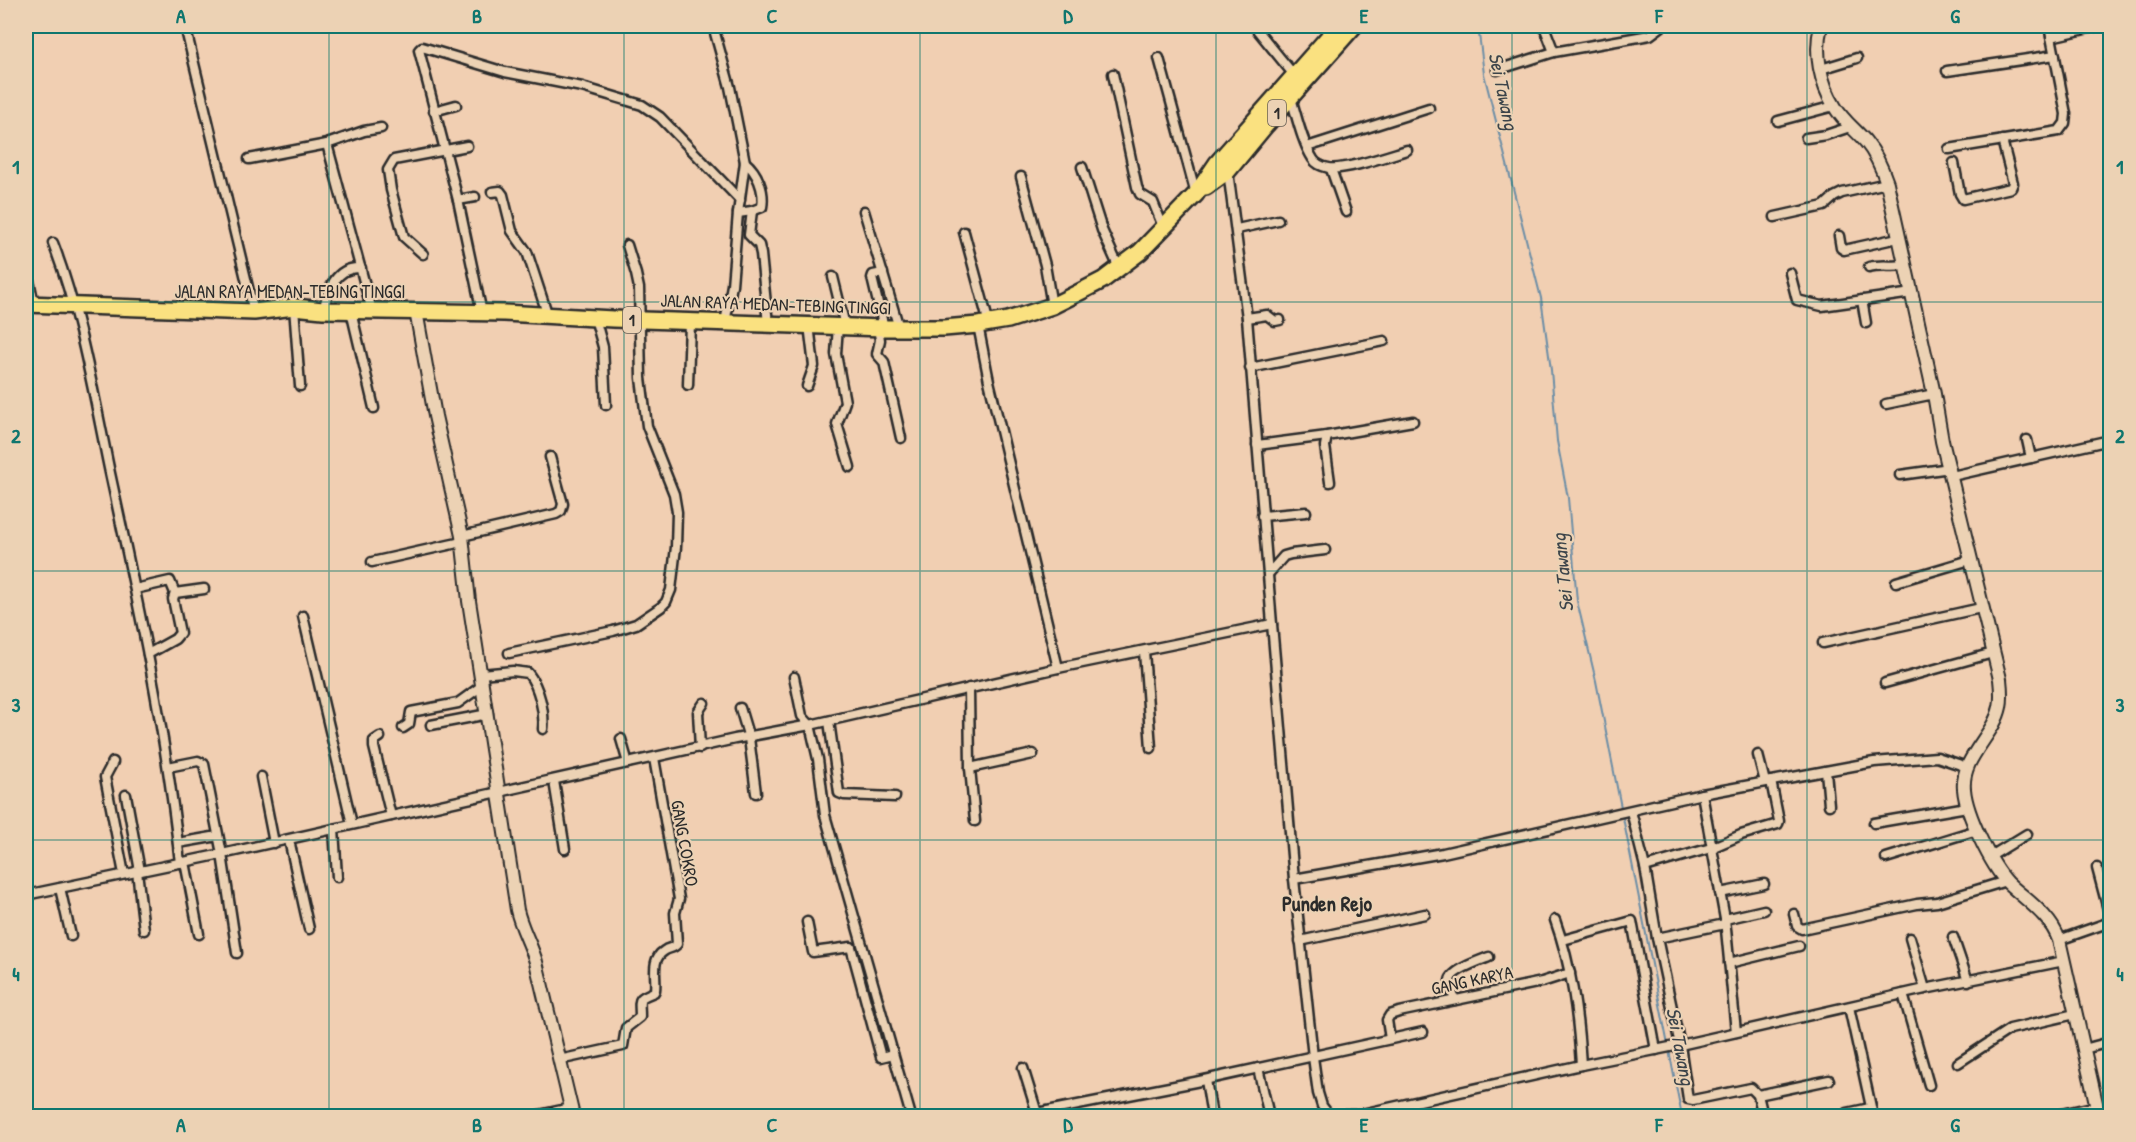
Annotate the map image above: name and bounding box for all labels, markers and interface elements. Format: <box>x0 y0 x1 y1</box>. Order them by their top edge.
text: A <box>176 2 186 29</box>
text: B <box>472 2 482 29</box>
text: C <box>767 2 778 29</box>
text: D <box>1063 2 1073 29</box>
text: E <box>1360 2 1369 29</box>
text: F <box>1654 2 1664 29</box>
text: G <box>1950 2 1960 29</box>
water label: Sei Tawang <box>1482 50 1526 133</box>
road number: 1 <box>1268 100 1286 126</box>
text: 1 <box>12 153 20 180</box>
text: 1 <box>2116 153 2124 180</box>
street label: JALAN RAYA MEDAN-TEBING TINGGI <box>174 279 406 304</box>
street label: JALAN RAYA MEDAN-TEBING TINGGI <box>660 287 892 321</box>
road number: 1 <box>623 307 641 333</box>
text: 2 <box>11 422 21 449</box>
text: 2 <box>2115 422 2125 449</box>
water label: Sei Tawang <box>1544 531 1581 613</box>
text: 3 <box>12 691 21 718</box>
text: 3 <box>2116 691 2125 718</box>
street label: GANG COKRO <box>665 798 705 888</box>
district label: Punden Rejo <box>1282 889 1373 918</box>
street label: GANG KARYA <box>1429 959 1515 1001</box>
text: 4 <box>12 960 20 987</box>
text: 4 <box>2116 960 2124 987</box>
water label: Sei Tawang <box>1659 1005 1702 1088</box>
text: A <box>176 1111 186 1138</box>
text: B <box>472 1111 482 1138</box>
text: C <box>767 1111 778 1138</box>
text: D <box>1063 1111 1073 1138</box>
text: E <box>1360 1111 1369 1138</box>
text: F <box>1654 1111 1664 1138</box>
text: G <box>1950 1111 1960 1138</box>

